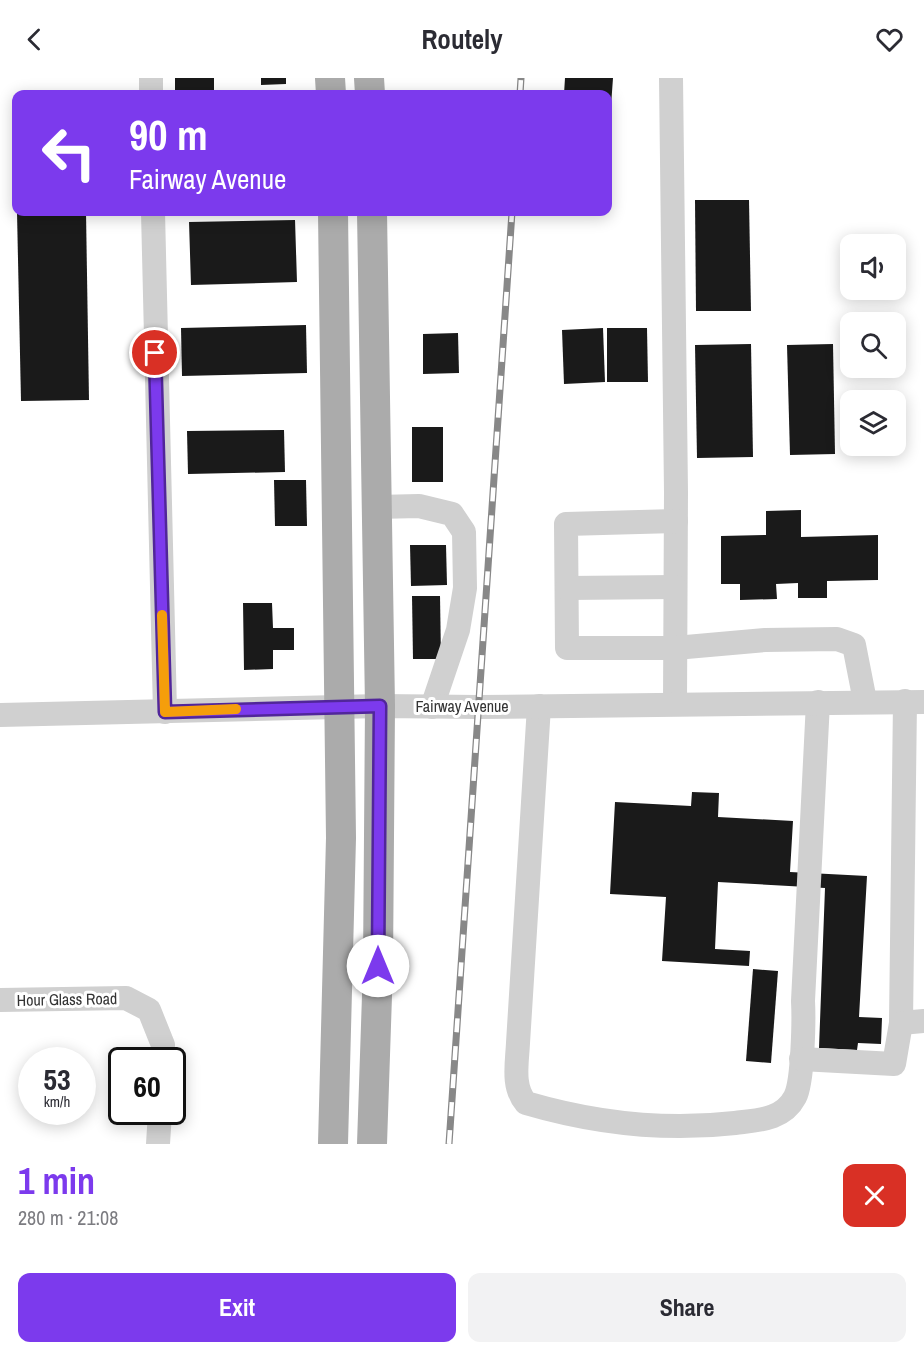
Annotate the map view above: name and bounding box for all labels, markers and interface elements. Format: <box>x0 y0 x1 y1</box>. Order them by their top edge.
text: Routely <box>421 21 503 57</box>
icon: back <box>18 23 51 56</box>
icon: heart <box>873 23 906 56</box>
text: 90 m <box>129 107 208 163</box>
icon: left <box>30 114 108 192</box>
text: Fairway Avenue <box>129 161 286 197</box>
map controls <box>840 234 906 456</box>
button: sound <box>840 234 906 300</box>
button: search <box>840 312 906 378</box>
pin <box>129 327 180 378</box>
icon: arrive <box>138 336 171 369</box>
button: layers <box>840 390 906 456</box>
street label: Fairway Avenue <box>415 695 509 717</box>
position arrow <box>346 934 410 998</box>
street label: Hour Glass Road <box>17 987 117 1011</box>
speed limit sign: 60 <box>108 1047 186 1125</box>
text: 53 <box>43 1059 71 1099</box>
text: km/h <box>44 1091 70 1112</box>
text: 1 min <box>18 1157 95 1205</box>
button: close <box>843 1164 906 1227</box>
text: 280 m · 21:08 <box>18 1204 118 1231</box>
button: Exit <box>18 1273 456 1342</box>
button: Share <box>468 1273 906 1342</box>

